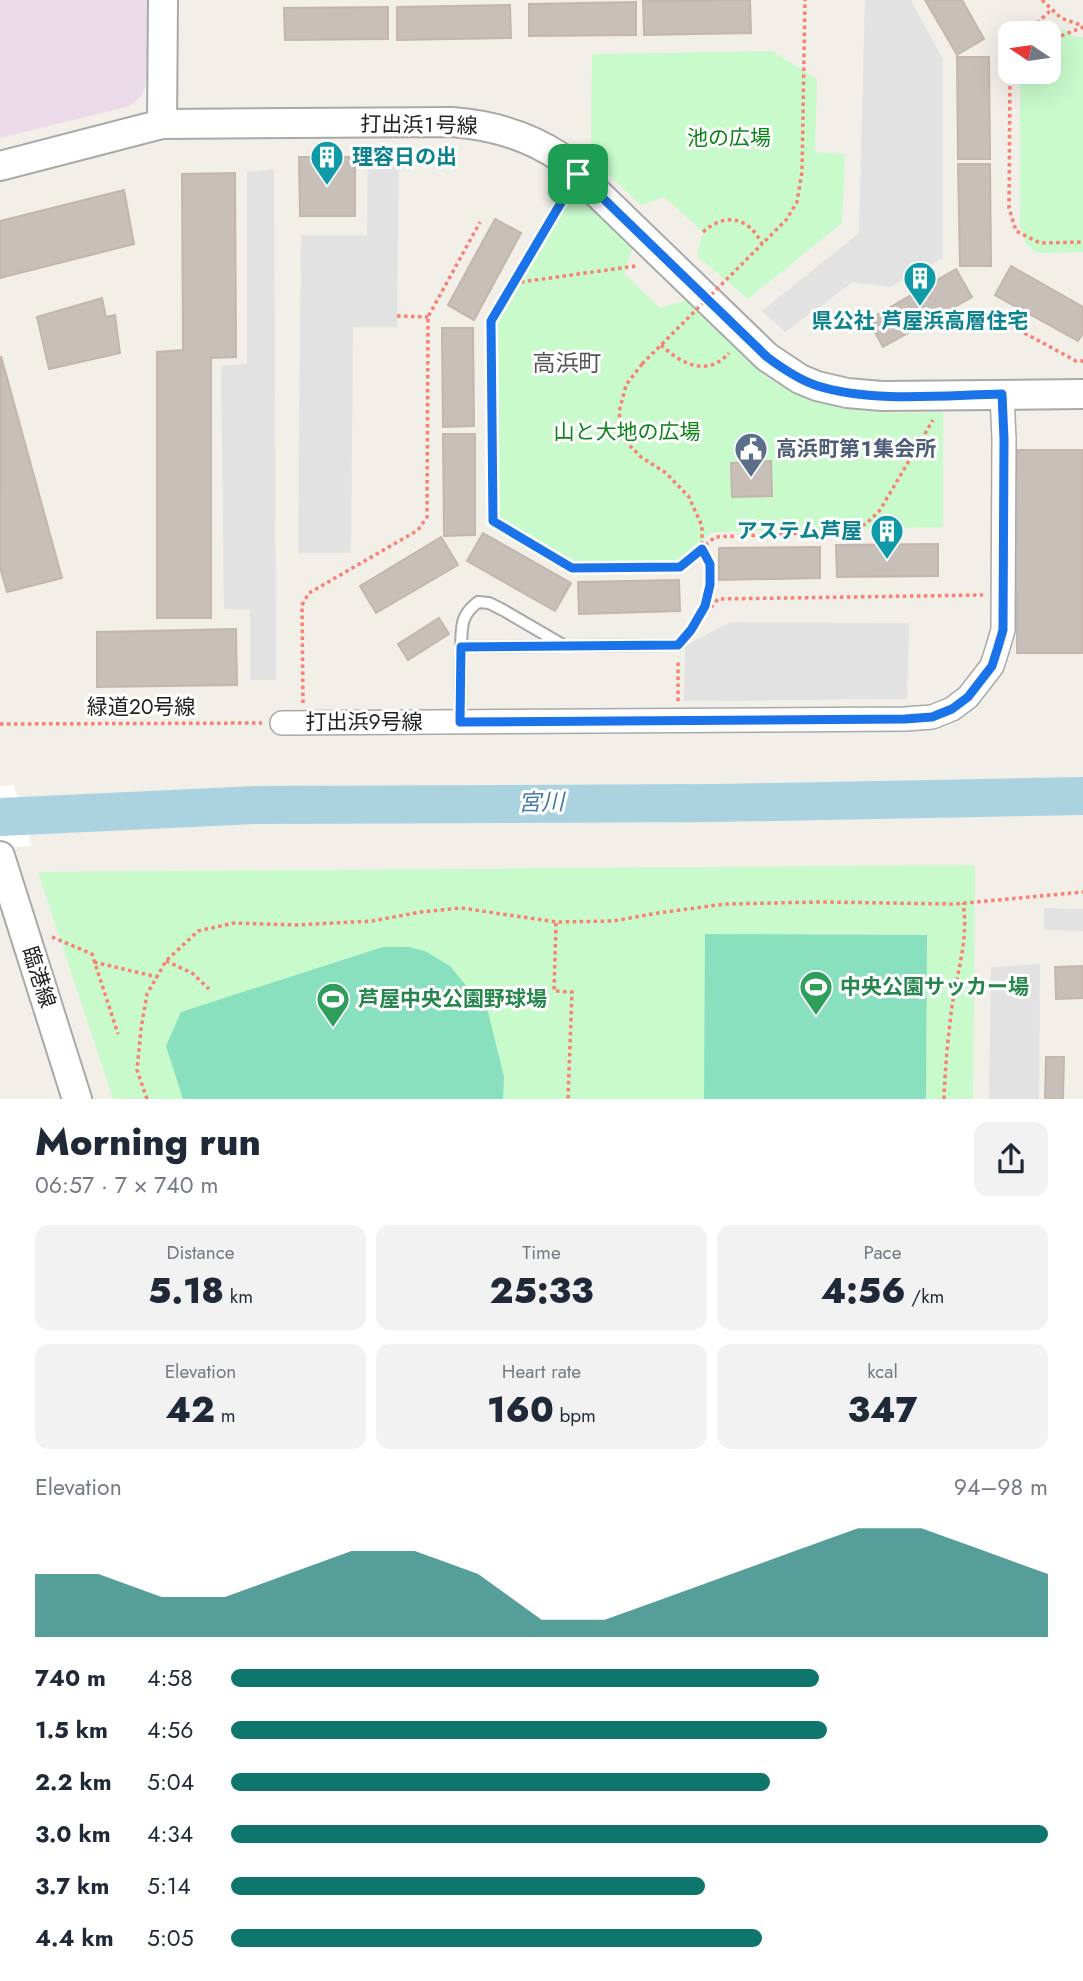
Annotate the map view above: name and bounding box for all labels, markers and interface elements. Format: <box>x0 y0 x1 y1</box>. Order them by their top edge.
north arrow <box>998 21 1060 84</box>
map controls <box>998 21 1061 84</box>
street label: 打出浜１号線 <box>360 109 478 141</box>
park label: 池の広場 <box>687 123 771 153</box>
building icon: 理容日の出 <box>308 138 346 187</box>
place label: 理容日の出 <box>352 142 457 172</box>
pin <box>548 144 608 204</box>
icon: arrive <box>559 155 597 193</box>
building icon: 県公社 芦屋浜高層住宅 <box>901 259 939 308</box>
place label: 県公社 芦屋浜高層住宅 <box>812 306 1028 336</box>
district label: 高浜町 <box>533 346 602 380</box>
park label: 山と大地の広場 <box>554 417 701 447</box>
public building icon: 高浜町第１集会所 <box>732 430 770 479</box>
place label: 高浜町第１集会所 <box>776 434 936 464</box>
building icon: アステム芦屋 <box>868 512 906 561</box>
place label: アステム芦屋 <box>737 516 862 546</box>
street label: 緑道２０号線 <box>87 692 195 722</box>
street label: 打出浜９号線 <box>305 707 423 737</box>
water label: 宮川 <box>518 785 567 819</box>
street label: 臨港線 <box>15 942 63 1012</box>
sports icon: 中央公園サッカー場 <box>797 968 835 1017</box>
place label: 中央公園サッカー場 <box>840 972 1029 1002</box>
sports icon: 芦屋中央公園野球場 <box>314 980 352 1029</box>
place label: 芦屋中央公園野球場 <box>358 984 547 1014</box>
text: Morning run <box>35 1114 261 1169</box>
button: share <box>974 1122 1048 1196</box>
text: 06:57 · 7 × 740 m <box>35 1168 218 1202</box>
text: Distance <box>166 1239 235 1266</box>
text: Time <box>522 1239 561 1266</box>
text: Pace <box>864 1239 901 1266</box>
text: 5.18 <box>148 1266 224 1316</box>
text: 25:33 <box>490 1266 593 1316</box>
text: 4:56 <box>821 1266 906 1316</box>
text: km <box>224 1283 253 1310</box>
text: /km <box>906 1283 944 1310</box>
text: Elevation <box>165 1358 236 1385</box>
text: Heart rate <box>502 1358 581 1385</box>
text: kcal <box>867 1358 898 1385</box>
text: 42 <box>165 1385 215 1435</box>
text: 160 <box>487 1385 554 1435</box>
text: 347 <box>847 1385 918 1435</box>
text: m <box>215 1402 236 1429</box>
text: bpm <box>554 1402 596 1429</box>
text: Elevation <box>35 1470 122 1504</box>
text: 94–98 m <box>954 1470 1048 1504</box>
text: 740 m <box>35 1661 106 1695</box>
text: 4:58 <box>147 1661 193 1695</box>
text: 1.5 km <box>35 1713 108 1747</box>
text: 4:56 <box>147 1713 194 1747</box>
text: 2.2 km <box>35 1765 112 1799</box>
text: 5:04 <box>147 1765 194 1799</box>
text: 3.0 km <box>35 1817 111 1851</box>
text: 4:34 <box>147 1817 193 1851</box>
text: 3.7 km <box>35 1869 109 1903</box>
text: 5:14 <box>147 1869 191 1903</box>
text: 4.4 km <box>35 1921 114 1955</box>
text: 5:05 <box>147 1921 194 1955</box>

